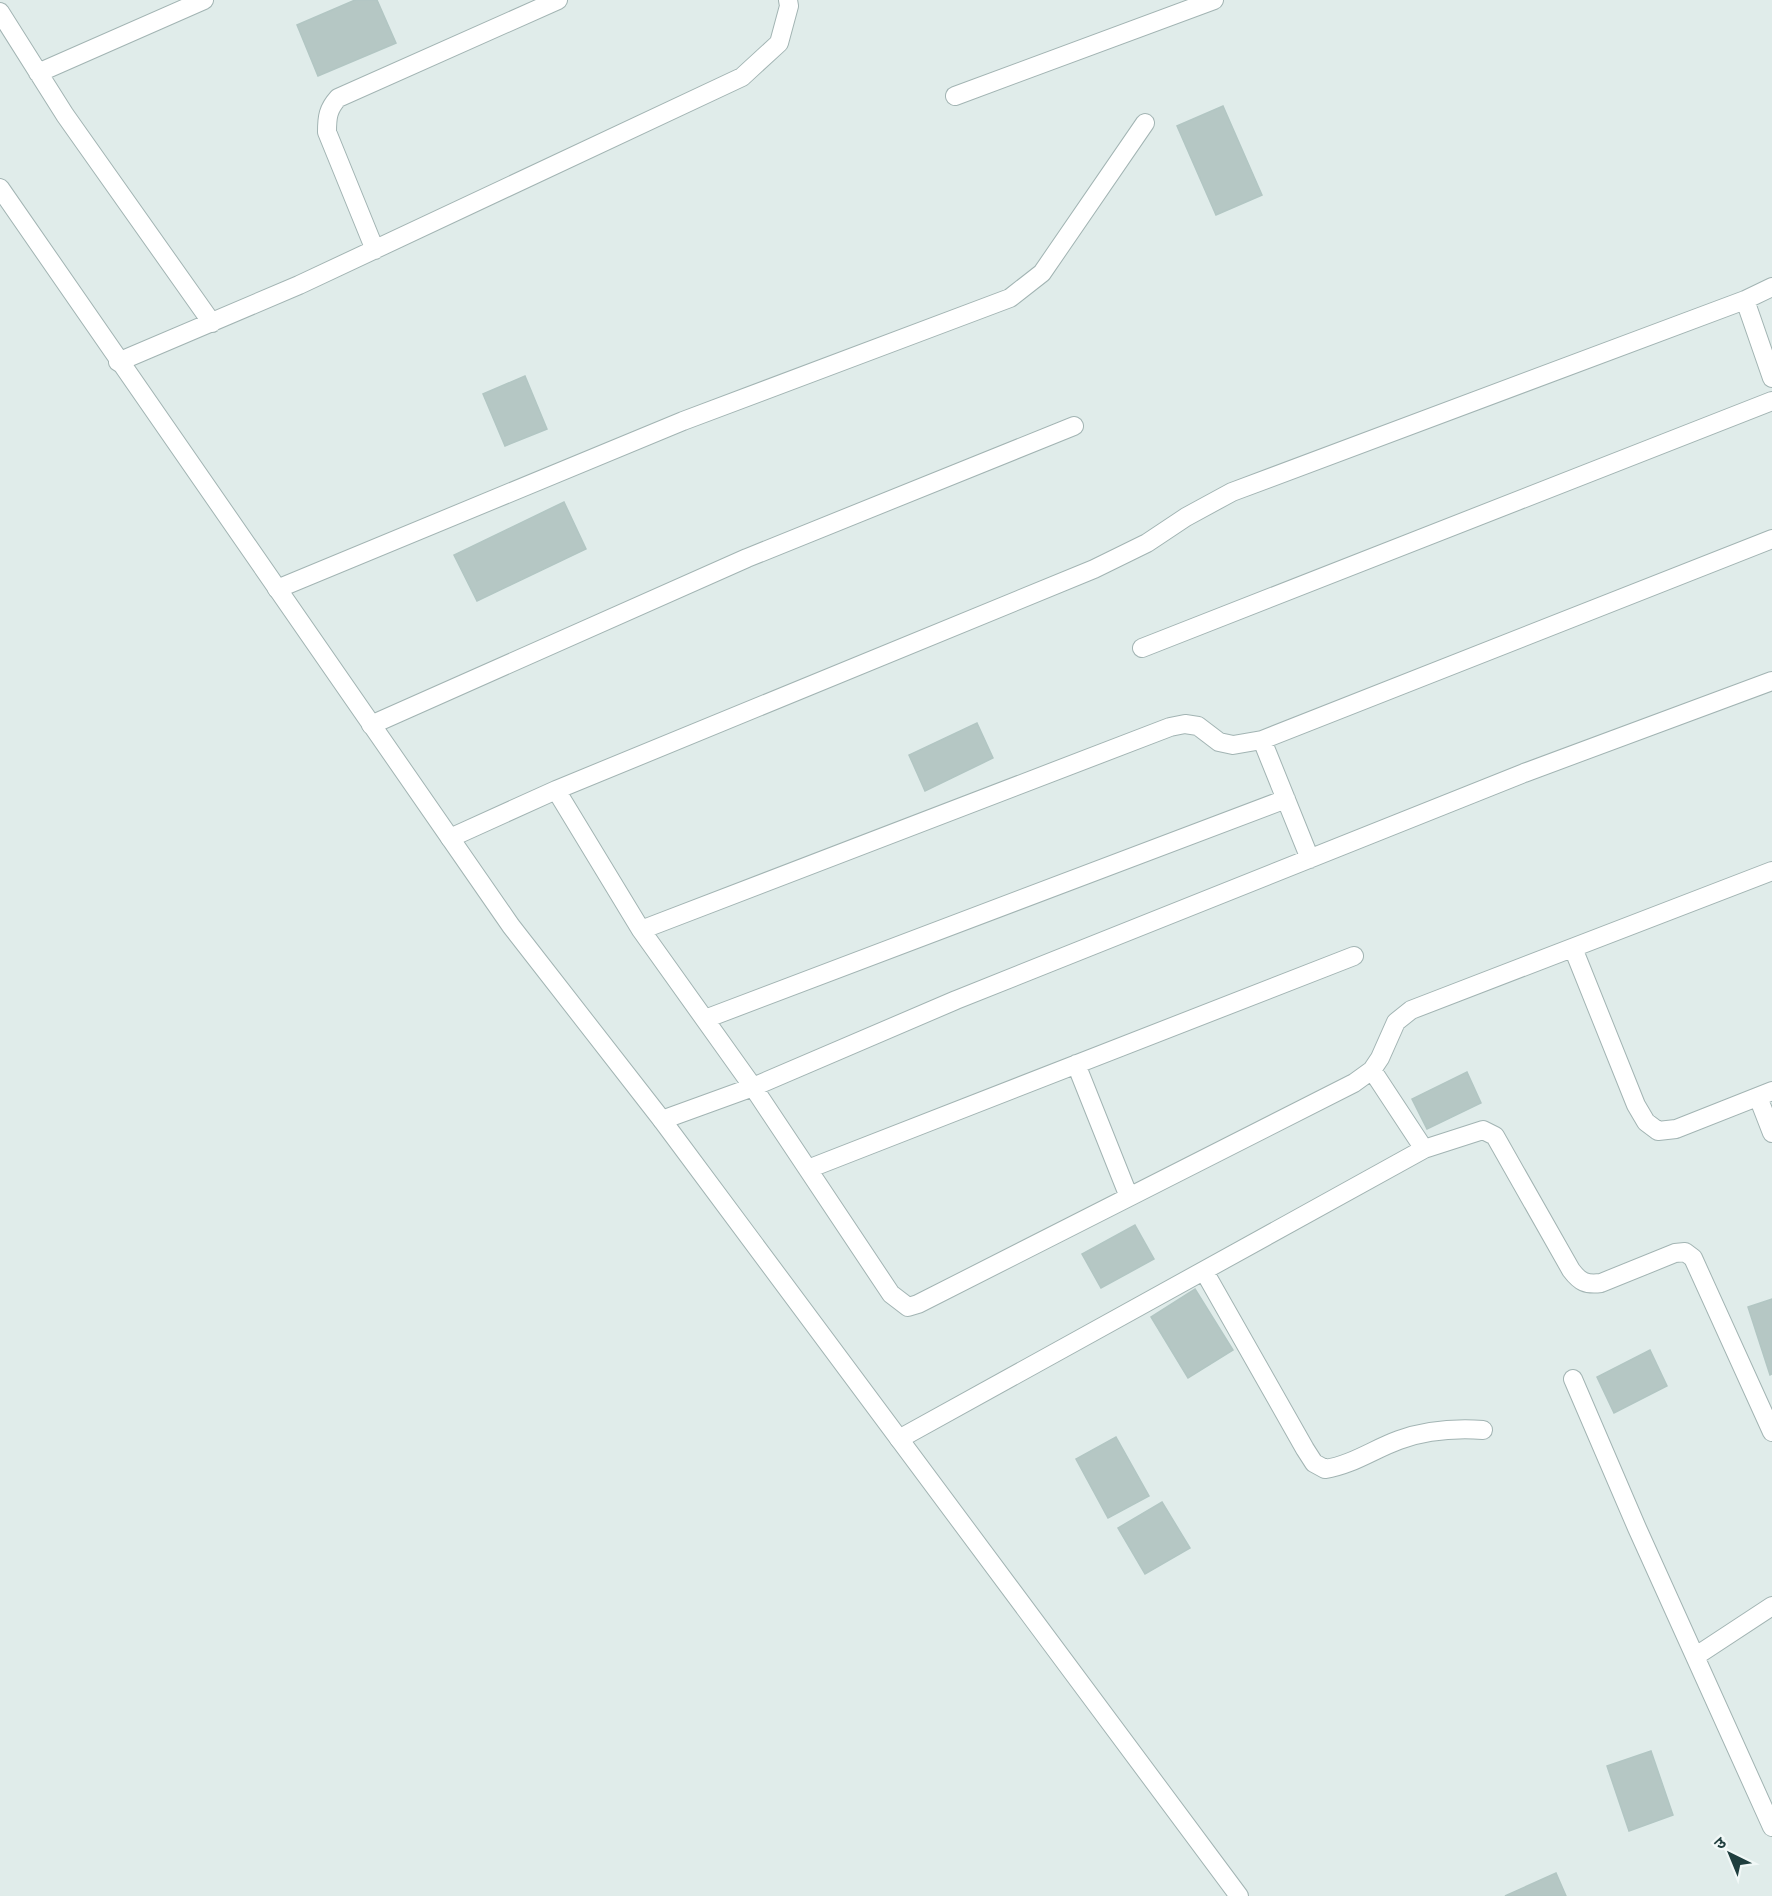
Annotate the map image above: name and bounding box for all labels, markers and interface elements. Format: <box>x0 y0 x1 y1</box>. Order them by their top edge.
north arrow <box>1700 1824 1760 1884</box>
text: उ <box>1710 1833 1730 1854</box>

